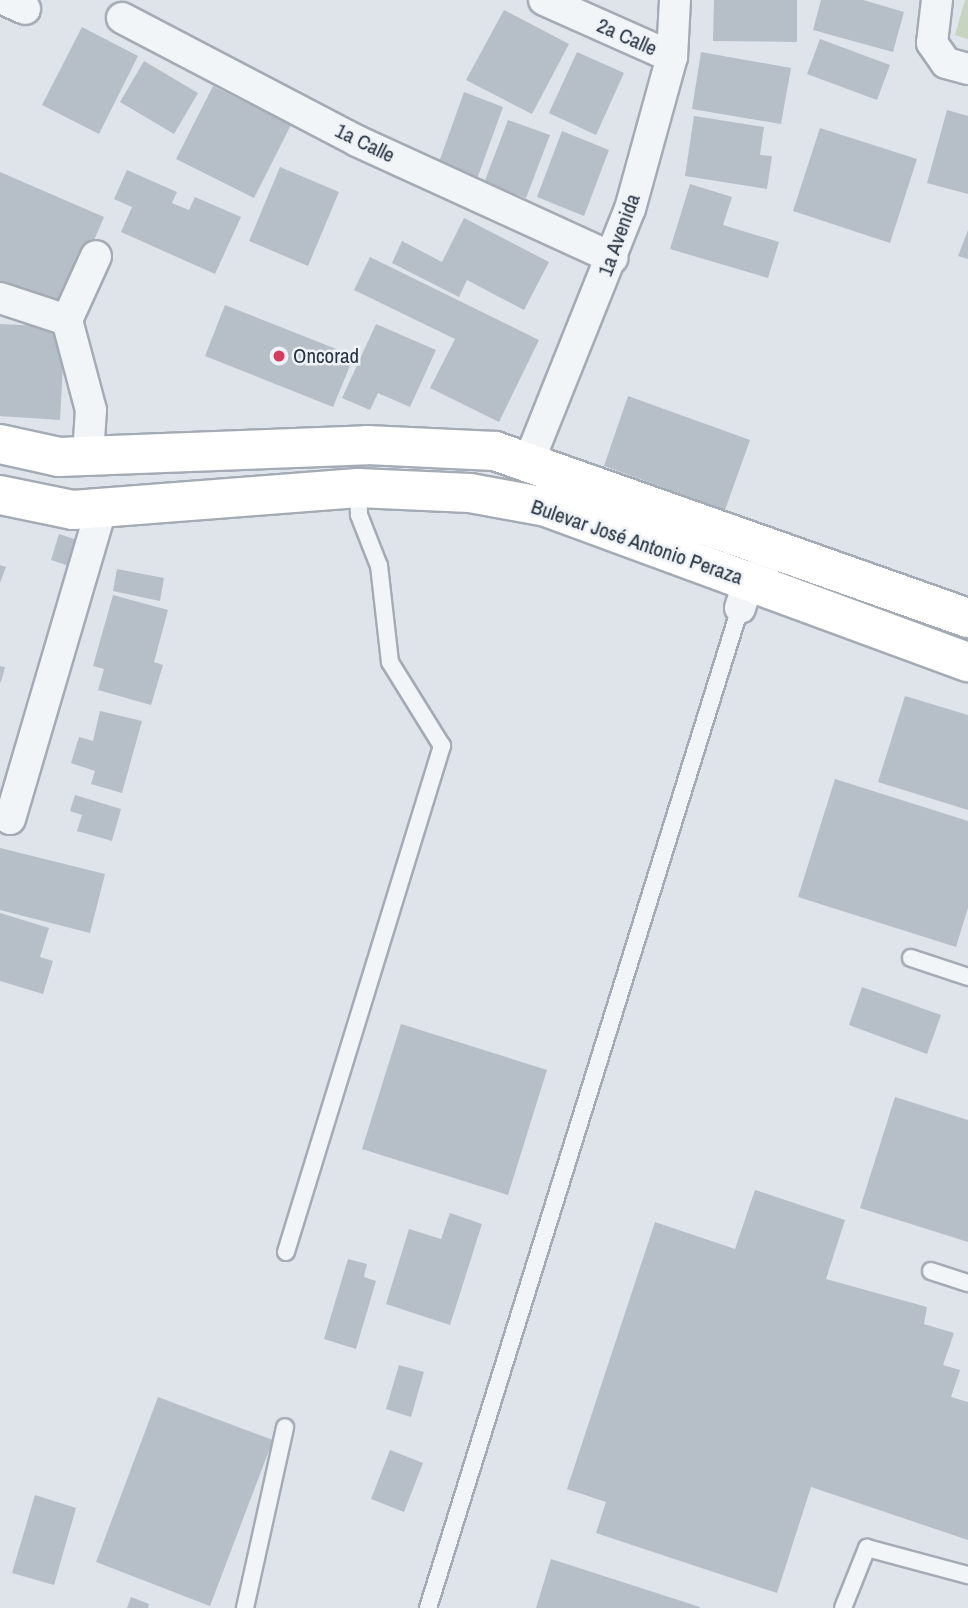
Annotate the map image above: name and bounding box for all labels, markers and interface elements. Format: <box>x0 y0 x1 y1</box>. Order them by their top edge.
street label: 2a Calle <box>593 13 661 61</box>
street label: 1a Calle <box>331 118 399 168</box>
street label: 1a Avenida <box>592 190 646 280</box>
place label: Oncorad <box>293 343 359 369</box>
marker: Oncorad <box>271 348 287 364</box>
street label: Bulevar José Antonio Peraza <box>527 494 747 590</box>

